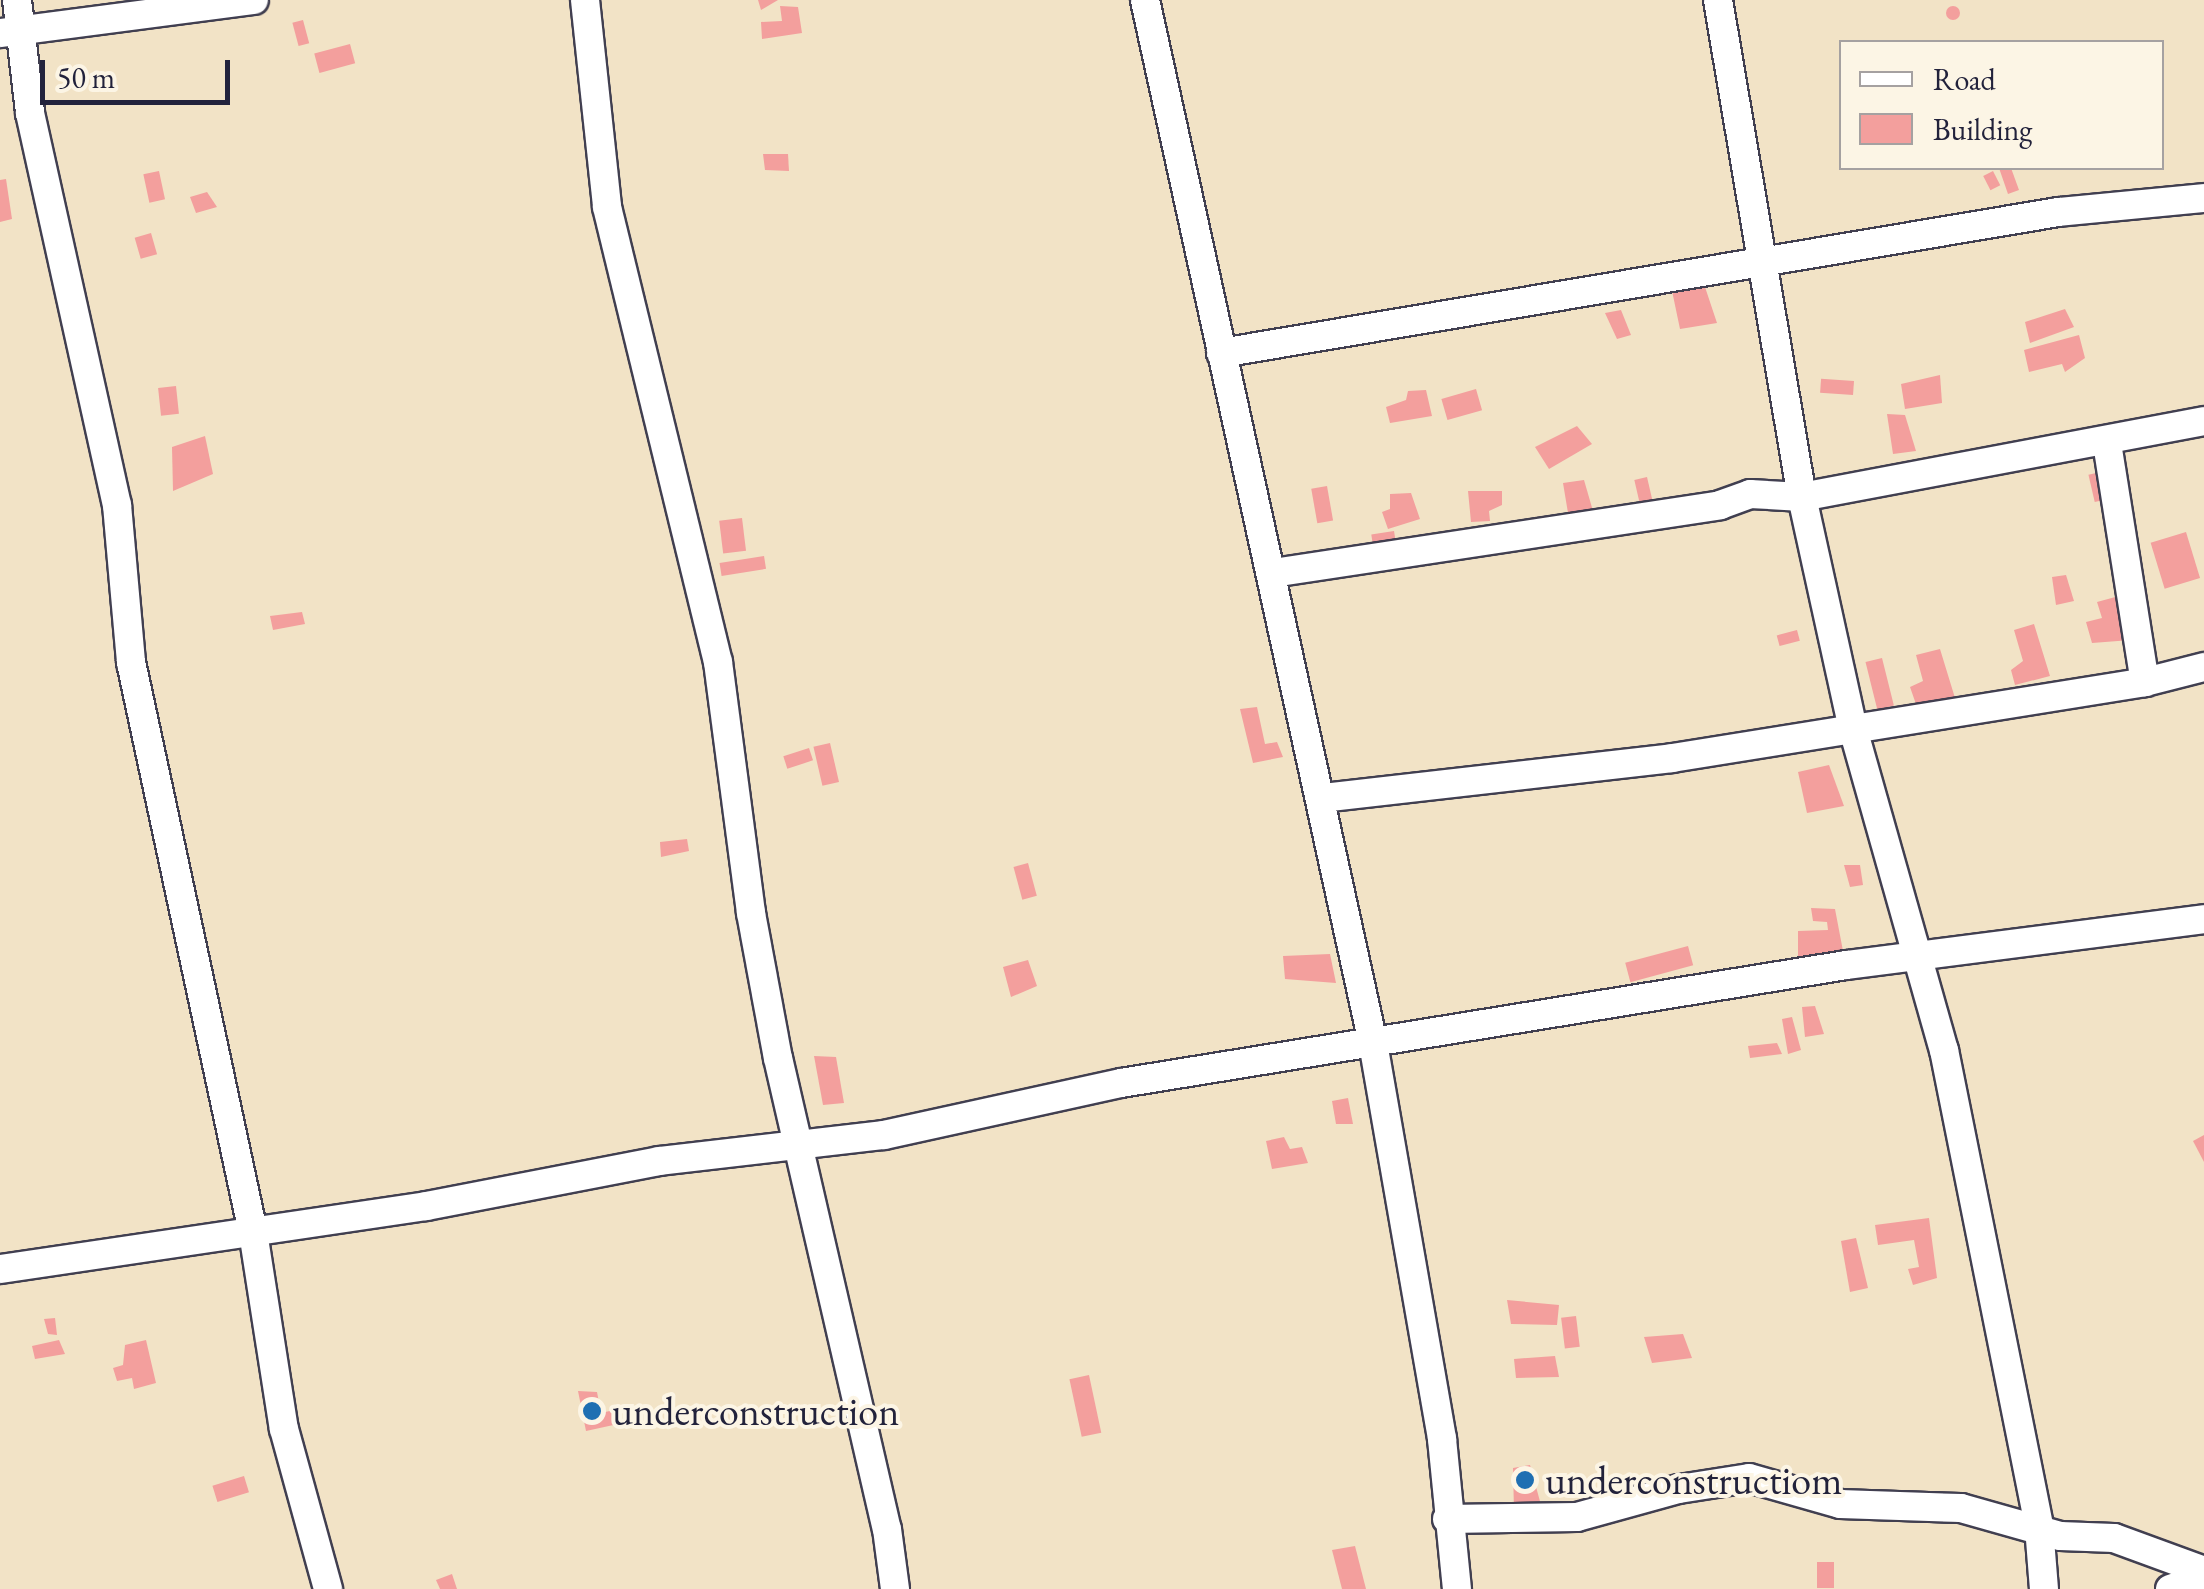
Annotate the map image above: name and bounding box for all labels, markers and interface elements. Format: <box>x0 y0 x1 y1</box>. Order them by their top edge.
scale bar <box>45 40 235 102</box>
legend <box>1839 40 2164 170</box>
text: 50 m <box>57 58 115 97</box>
text: Road <box>1933 60 1996 99</box>
text: Building <box>1933 110 2032 149</box>
place label: underconstruction <box>612 1387 899 1435</box>
marker: underconstruction <box>581 1400 603 1422</box>
place label: underconstructiom <box>1545 1456 1842 1504</box>
marker: underconstructiom <box>1514 1469 1536 1491</box>

